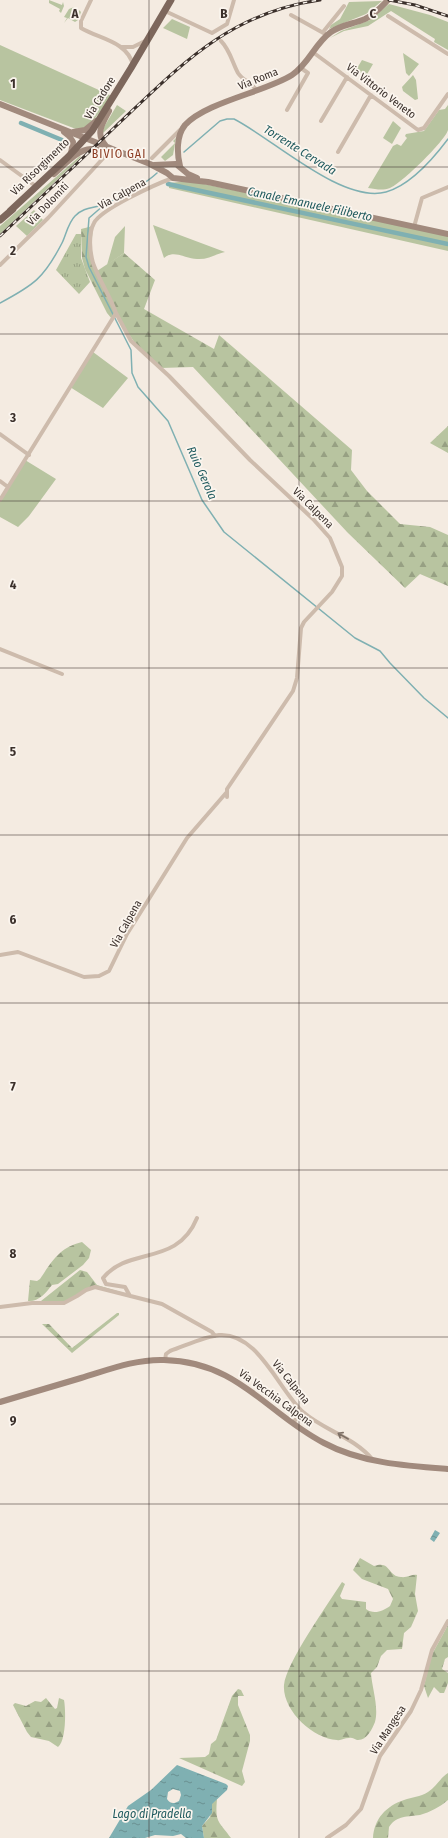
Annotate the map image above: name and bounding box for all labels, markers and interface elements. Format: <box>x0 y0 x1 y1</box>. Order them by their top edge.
text: A <box>70 6 79 21</box>
text: B <box>220 6 228 21</box>
text: C <box>370 6 377 21</box>
street label: Via Vittorio Veneto <box>344 61 419 122</box>
street label: Via Roma <box>236 65 280 93</box>
street label: Via Cadore <box>82 74 118 122</box>
text: 1 <box>10 76 16 91</box>
water label: Torrente Cervada <box>261 122 339 178</box>
street label: Via Risorgimento <box>8 136 72 198</box>
district label: BIVIO GAI <box>92 147 146 161</box>
street label: Via Calpena <box>96 176 148 212</box>
street label: Via Dolomiti <box>24 180 72 228</box>
water label: Canale Emanuele Filiberto <box>246 184 374 224</box>
text: 2 <box>9 243 16 258</box>
text: 3 <box>9 410 16 425</box>
water label: Ruio Gerola <box>184 444 220 502</box>
street label: Via Calpena <box>290 485 336 531</box>
text: 4 <box>10 577 17 592</box>
text: 5 <box>10 744 16 759</box>
street label: Via Calpena <box>108 898 144 950</box>
text: 6 <box>10 912 17 927</box>
text: 7 <box>10 1079 16 1094</box>
text: 8 <box>10 1246 17 1261</box>
street label: Via Calpena <box>269 1358 313 1406</box>
street label: Via Vecchia Calpena <box>236 1367 316 1429</box>
text: 9 <box>10 1413 17 1428</box>
one-way arrow <box>337 1431 349 1439</box>
street label: Via Mangesa <box>367 1703 409 1757</box>
water label: Lago di Pradella <box>112 1807 192 1821</box>

